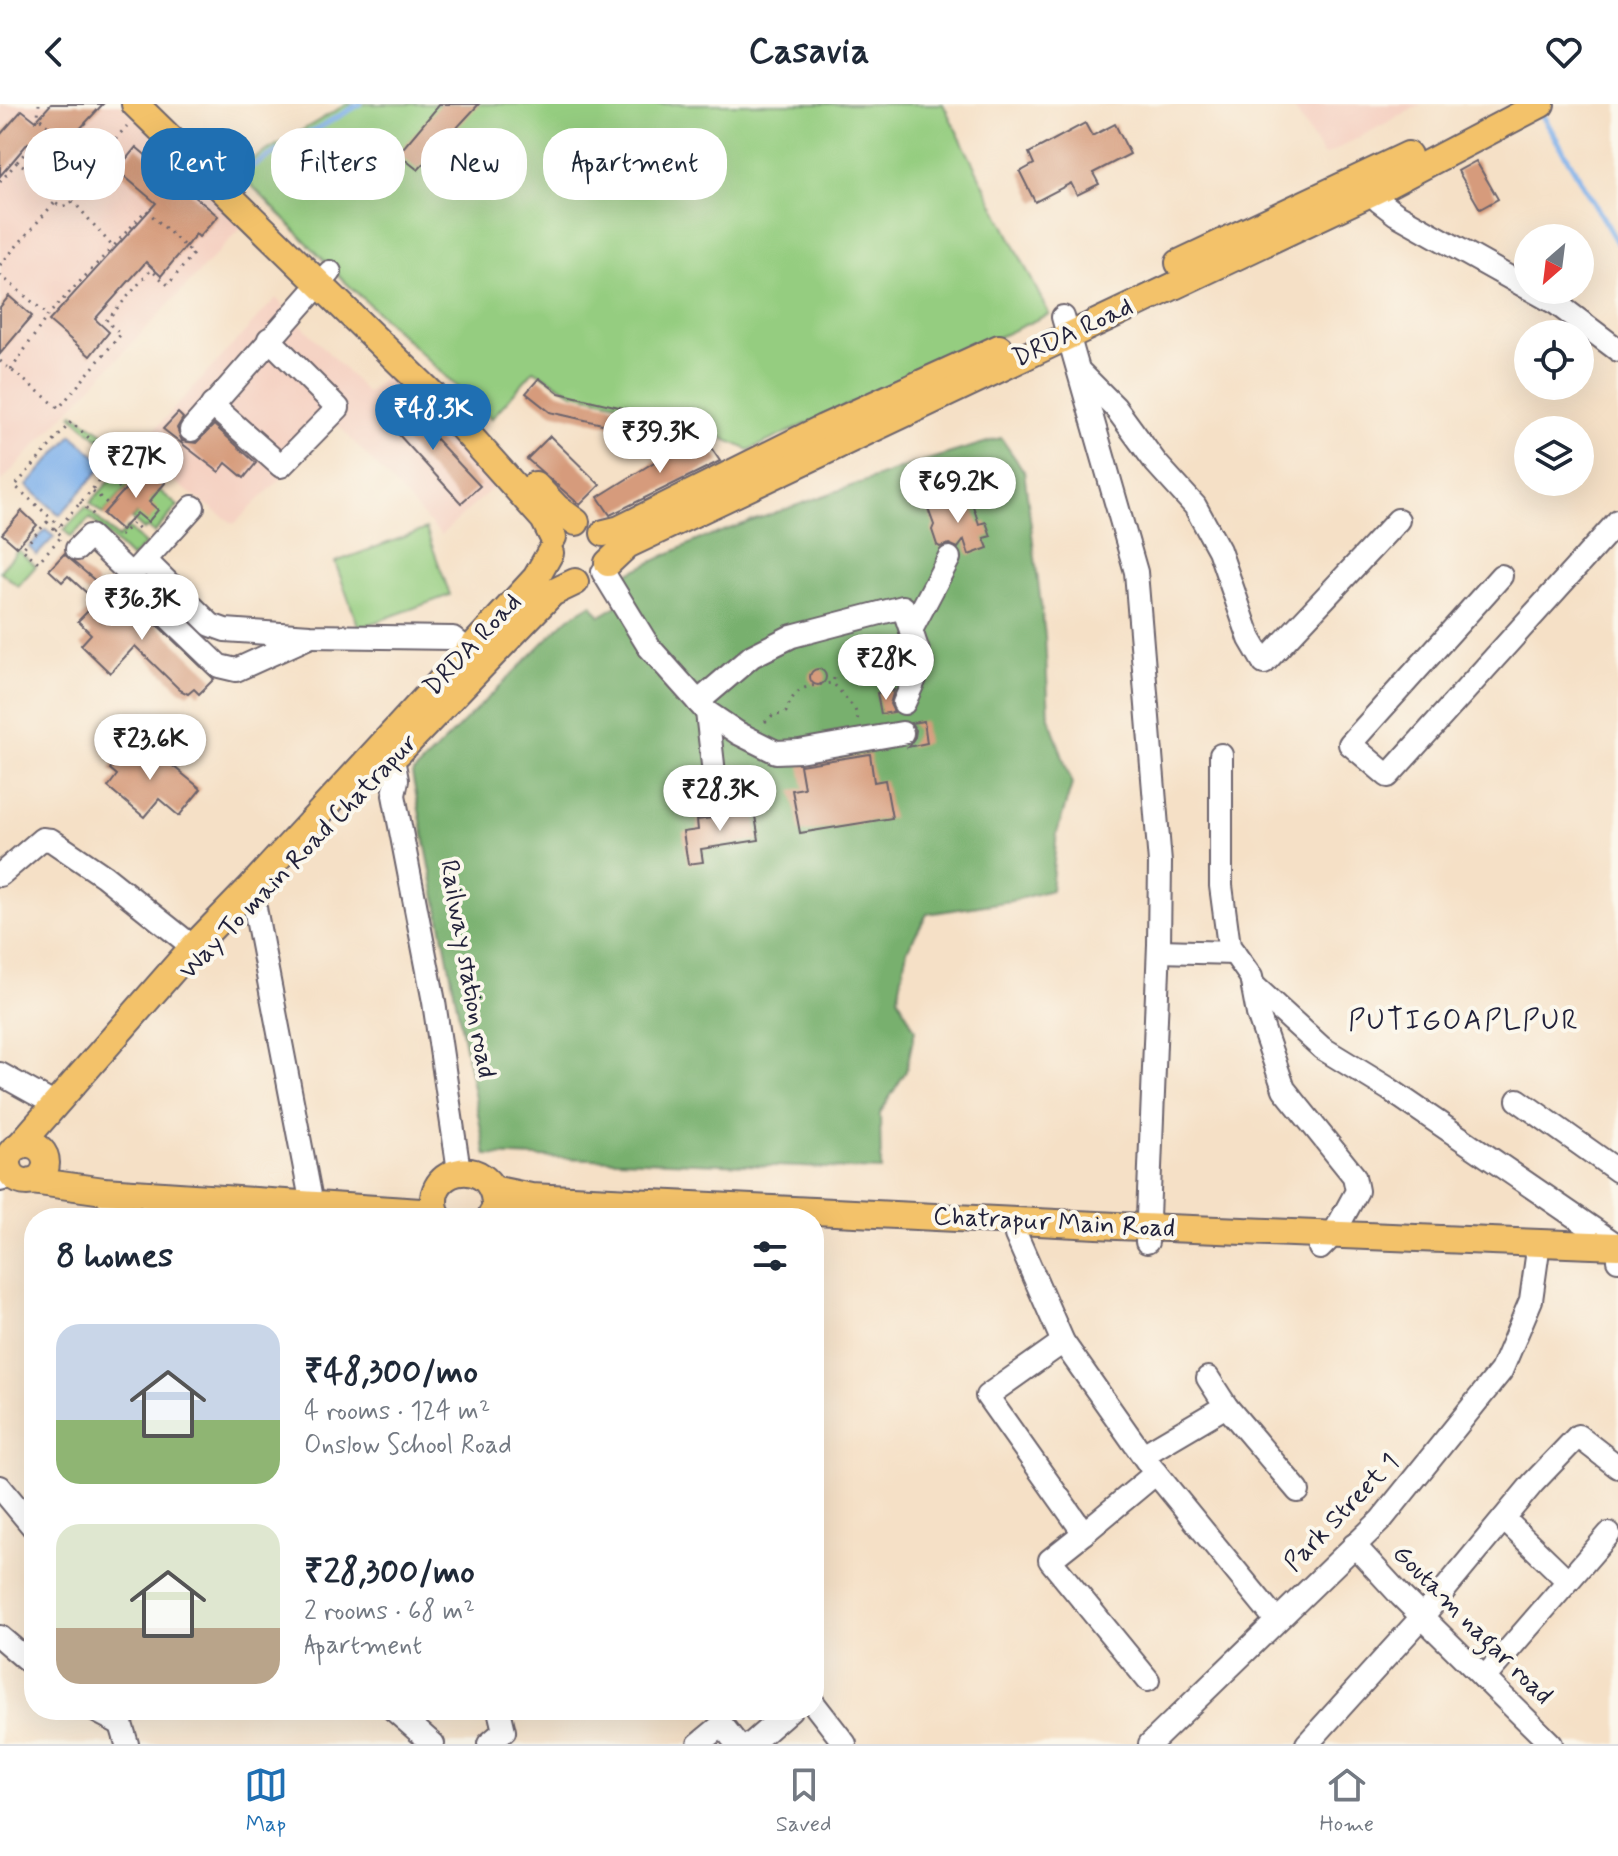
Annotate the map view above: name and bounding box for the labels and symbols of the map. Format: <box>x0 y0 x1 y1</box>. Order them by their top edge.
north arrow <box>1514 224 1594 304</box>
street label: DRDA Road <box>1007 290 1139 376</box>
pin: ₹48.3K <box>368 384 498 452</box>
pin: ₹39.3K <box>595 407 725 475</box>
pin: ₹27K <box>89 432 183 500</box>
pin: ₹69.2K <box>893 457 1023 525</box>
pin: ₹36.3K <box>77 574 207 642</box>
street label: DRDA Road <box>417 586 529 704</box>
pin: ₹28K <box>839 634 933 702</box>
pin: ₹23.6K <box>85 714 215 782</box>
street label: Way To main Road Chatrapur <box>172 727 426 987</box>
pin: ₹28.3K <box>655 765 785 833</box>
street label: Railway station road <box>431 857 503 1081</box>
district label: PUTIGOAPLPUR <box>1348 1003 1580 1040</box>
street label: Chatrapur Main Road <box>932 1200 1176 1246</box>
street label: Park Street 1 <box>1277 1447 1407 1579</box>
street label: Goutam nagar road <box>1382 1537 1560 1715</box>

